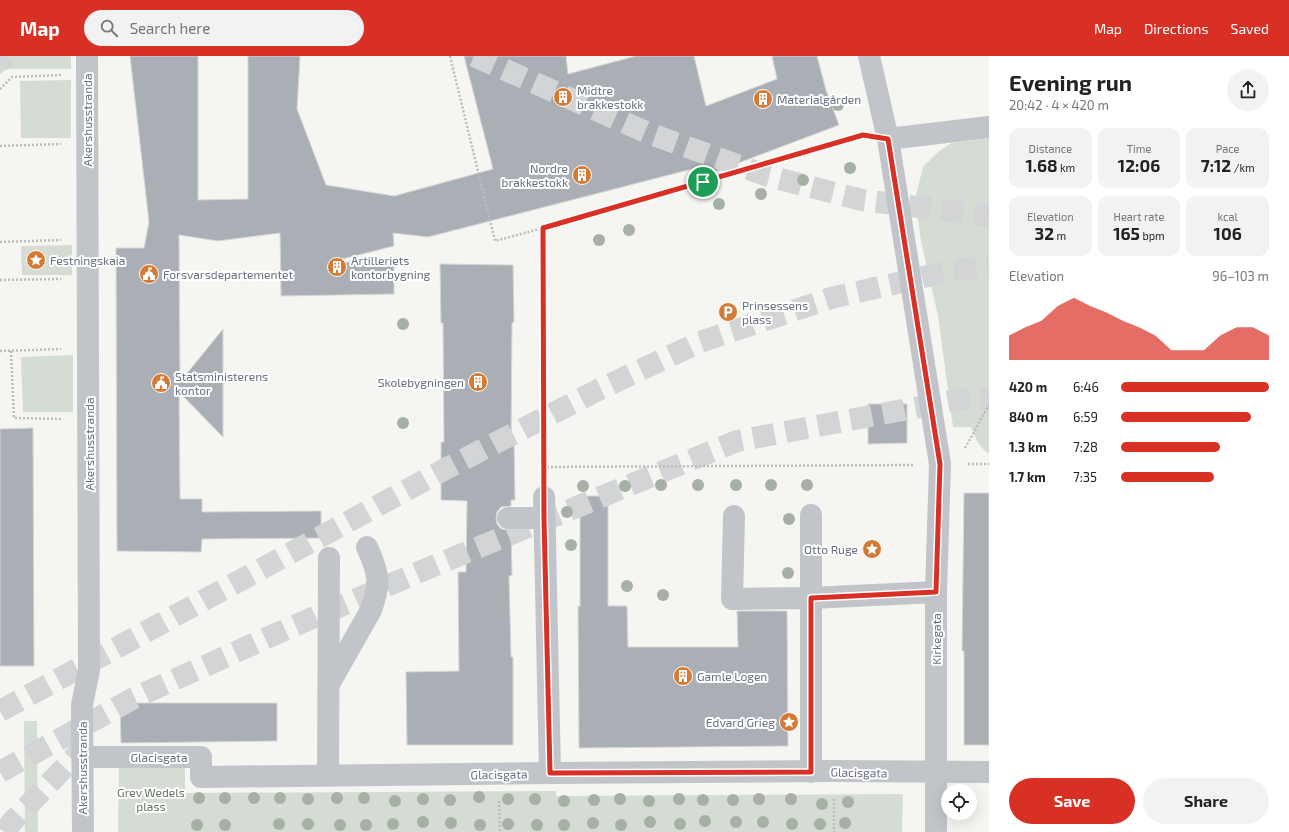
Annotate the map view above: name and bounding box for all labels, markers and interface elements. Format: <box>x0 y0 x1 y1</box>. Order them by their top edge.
search box <box>84 10 364 46</box>
text: Map <box>20 17 60 40</box>
icon: search <box>98 17 120 39</box>
text: Search here <box>130 19 210 37</box>
text: Map <box>1094 20 1122 37</box>
text: Directions <box>1144 20 1209 37</box>
text: Saved <box>1231 20 1269 37</box>
text: Evening run <box>1009 69 1132 95</box>
button: share <box>1227 69 1269 111</box>
street label: Akershusstranda <box>80 73 94 167</box>
place label: Midtre brakkestokk <box>577 83 643 111</box>
building icon: Midtre brakkestokk <box>552 86 574 108</box>
building icon: Materialgården <box>752 88 774 110</box>
place label: Materialgården <box>777 92 861 106</box>
text: 20:42 · 4 × 420 m <box>1009 97 1109 113</box>
text: Distance <box>1029 142 1072 155</box>
text: Time <box>1127 142 1151 155</box>
text: Pace <box>1216 142 1240 155</box>
text: 1.68 <box>1025 155 1058 175</box>
text: 12:06 <box>1118 155 1160 175</box>
text: 7:12 <box>1201 155 1231 175</box>
place label: Nordre brakkestokk <box>502 161 568 189</box>
text: km <box>1058 161 1075 174</box>
text: /km <box>1231 161 1255 174</box>
building icon: Nordre brakkestokk <box>571 164 593 186</box>
pin <box>686 165 720 199</box>
icon: arrive <box>692 171 714 193</box>
text: Elevation <box>1027 210 1074 223</box>
text: Heart rate <box>1114 210 1164 223</box>
text: kcal <box>1218 210 1238 223</box>
text: 32 <box>1035 223 1054 243</box>
text: 165 <box>1113 223 1140 243</box>
text: 106 <box>1214 223 1242 243</box>
text: m <box>1054 229 1066 242</box>
text: bpm <box>1140 229 1165 242</box>
place icon: Festningskaia <box>25 249 47 271</box>
place label: Festningskaia <box>50 253 125 267</box>
place label: Artilleriets kontorbygning <box>351 253 431 281</box>
building icon: Artilleriets kontorbygning <box>326 256 348 278</box>
public building icon: Forsvarsdepartementet <box>138 263 160 285</box>
place label: Forsvarsdepartementet <box>163 267 293 281</box>
text: Elevation <box>1009 268 1064 284</box>
text: 96–103 m <box>1212 268 1269 284</box>
place label: Prinsessens plass <box>742 298 808 326</box>
parking icon: Prinsessens plass <box>717 301 739 323</box>
place label: Statsministerens kontor <box>175 369 268 397</box>
building icon: Skolebygningen <box>467 371 489 393</box>
public building icon: Statsministerens kontor <box>150 372 172 394</box>
place label: Skolebygningen <box>378 375 464 389</box>
text: 420 m <box>1009 379 1047 395</box>
text: 6:46 <box>1073 379 1099 395</box>
street label: Akershusstranda <box>82 397 96 491</box>
text: 840 m <box>1009 409 1048 425</box>
text: 6:59 <box>1073 409 1098 425</box>
text: 1.3 km <box>1009 439 1047 455</box>
text: 7:28 <box>1073 439 1098 455</box>
text: 1.7 km <box>1009 469 1046 485</box>
text: 7:35 <box>1073 469 1097 485</box>
place icon: Otto Ruge <box>861 538 883 560</box>
place label: Otto Ruge <box>804 542 858 556</box>
street label: Kirkegata <box>929 613 943 665</box>
building icon: Gamle Logen <box>672 665 694 687</box>
place label: Gamle Logen <box>697 669 767 683</box>
place icon: Edvard Grieg <box>778 711 800 733</box>
place label: Edvard Grieg <box>706 715 775 729</box>
street label: Akershusstranda <box>75 721 89 815</box>
street label: Glacisgata <box>130 750 188 764</box>
street label: Glacisgata <box>830 765 888 779</box>
street label: Glacisgata <box>470 767 528 781</box>
button: Save <box>1009 778 1135 824</box>
button: Share <box>1143 778 1269 824</box>
map controls <box>941 784 977 820</box>
button: locate <box>941 784 977 820</box>
park label: Grev Wedels plass <box>117 785 185 813</box>

